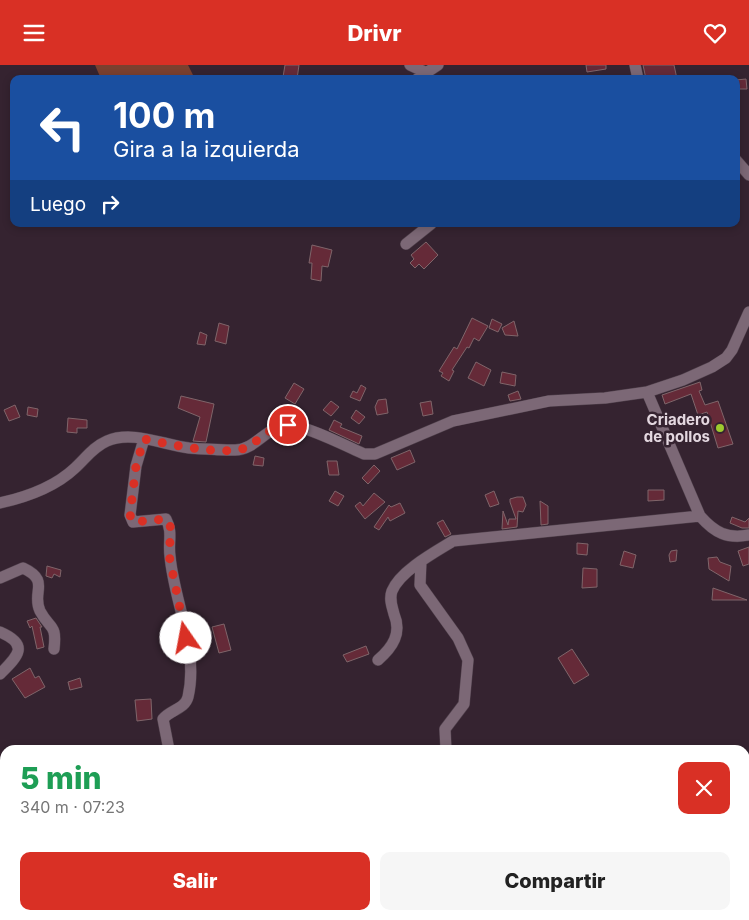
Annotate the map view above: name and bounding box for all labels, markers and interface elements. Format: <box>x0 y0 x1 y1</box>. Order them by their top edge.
icon: menu <box>20 19 48 47</box>
icon: heart <box>701 19 729 47</box>
text: Drivr <box>347 20 402 46</box>
text: 100 m <box>113 94 216 136</box>
icon: left <box>30 95 95 160</box>
text: Gira a la izquierda <box>113 136 300 162</box>
icon: right <box>96 190 124 218</box>
text: Luego <box>30 193 86 216</box>
pin <box>267 404 309 446</box>
place label: Criadero de pollos <box>644 410 710 446</box>
icon: arrive <box>274 411 302 439</box>
marker: Criadero de pollos <box>714 422 726 434</box>
position arrow <box>159 611 211 663</box>
text: 5 min <box>20 760 102 796</box>
button: close <box>678 762 730 814</box>
text: 340 m · 07:23 <box>20 797 125 817</box>
button: Salir <box>20 852 370 910</box>
button: Compartir <box>380 852 730 910</box>

